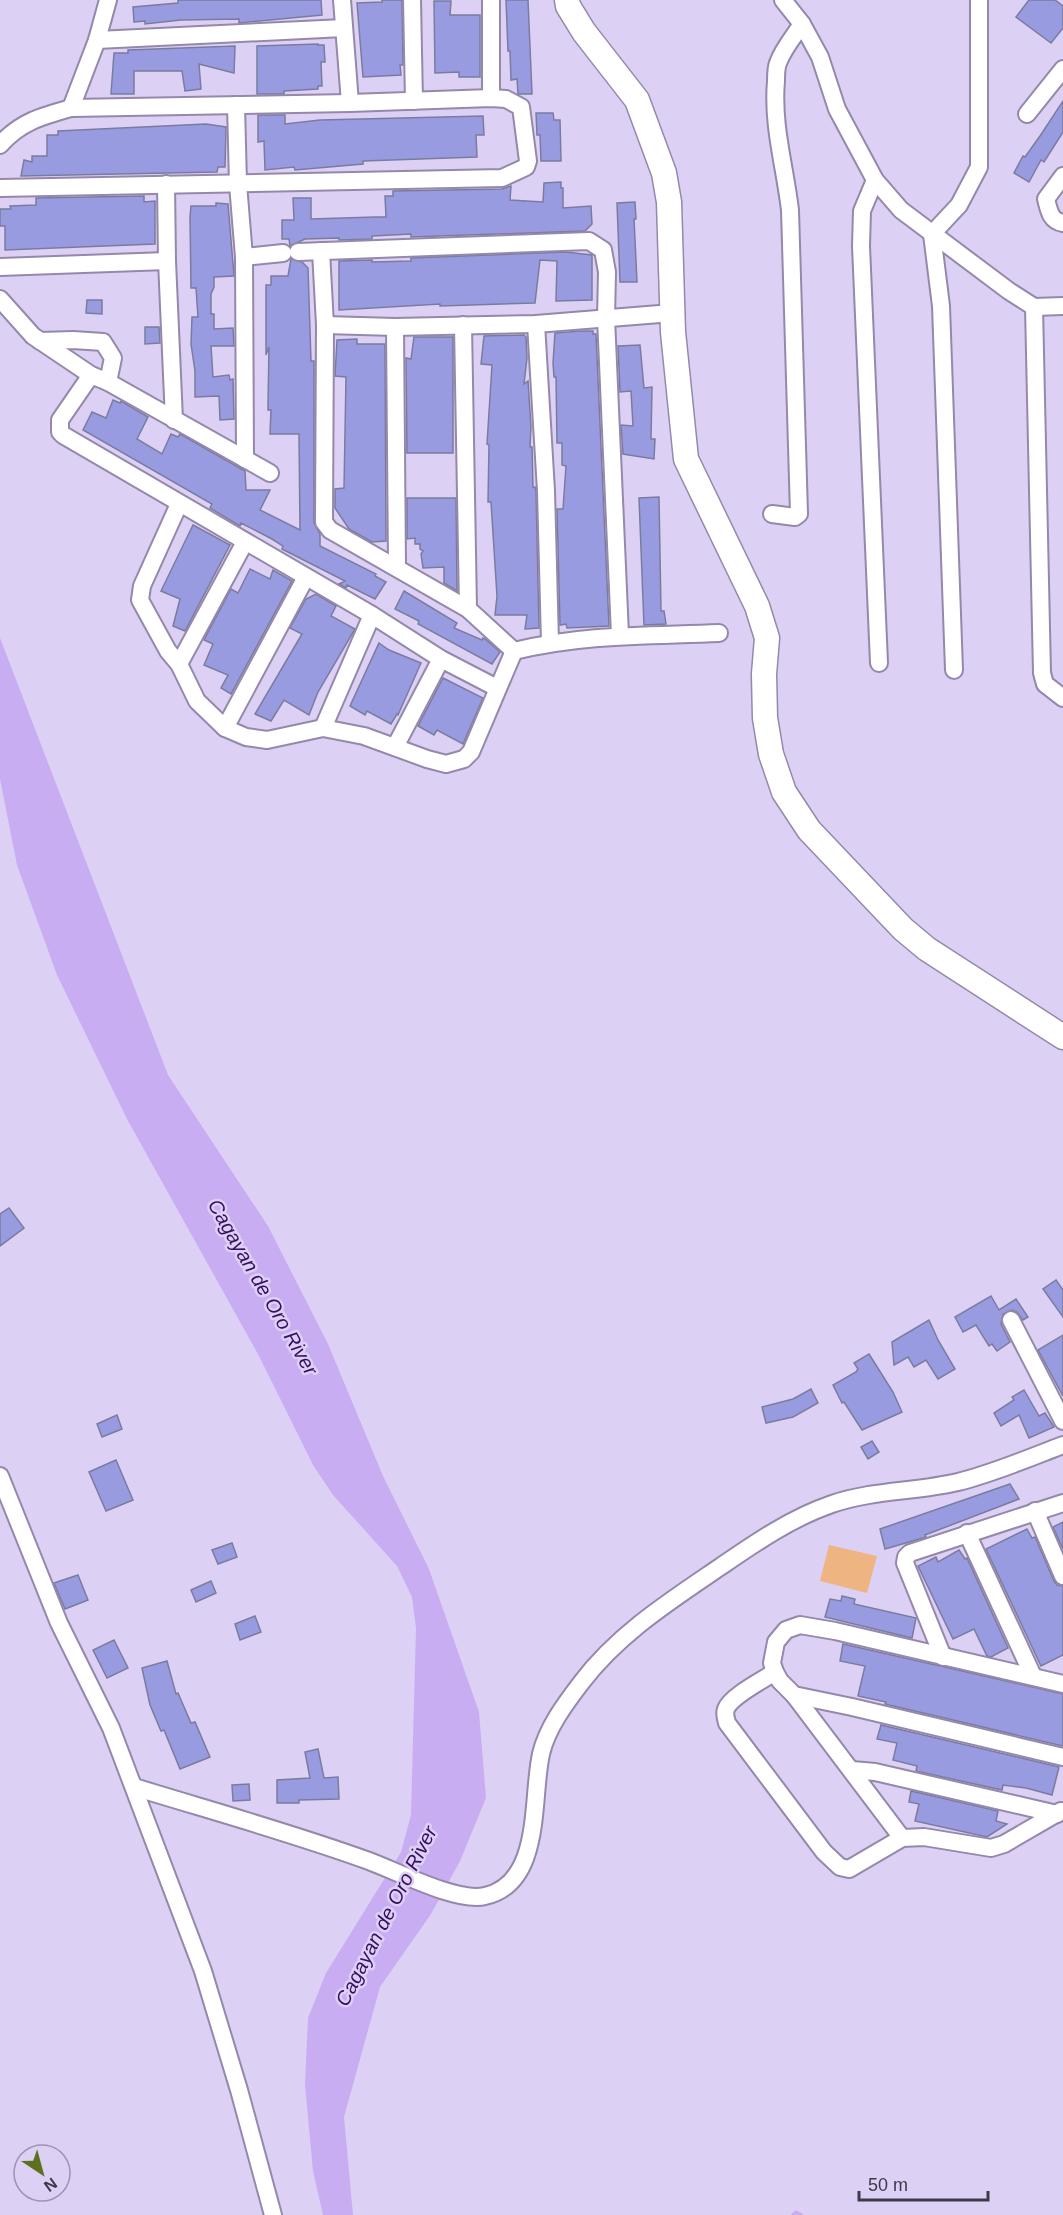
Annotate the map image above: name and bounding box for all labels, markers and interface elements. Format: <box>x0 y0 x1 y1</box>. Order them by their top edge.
water label: Cagayan de Oro River <box>204 1195 323 1380</box>
water label: Cagayan de Oro River <box>331 1821 442 2010</box>
north arrow <box>12 2143 72 2203</box>
scale bar <box>859 2164 988 2202</box>
text: N <box>41 2174 60 2195</box>
text: 50 m <box>868 2175 908 2195</box>

